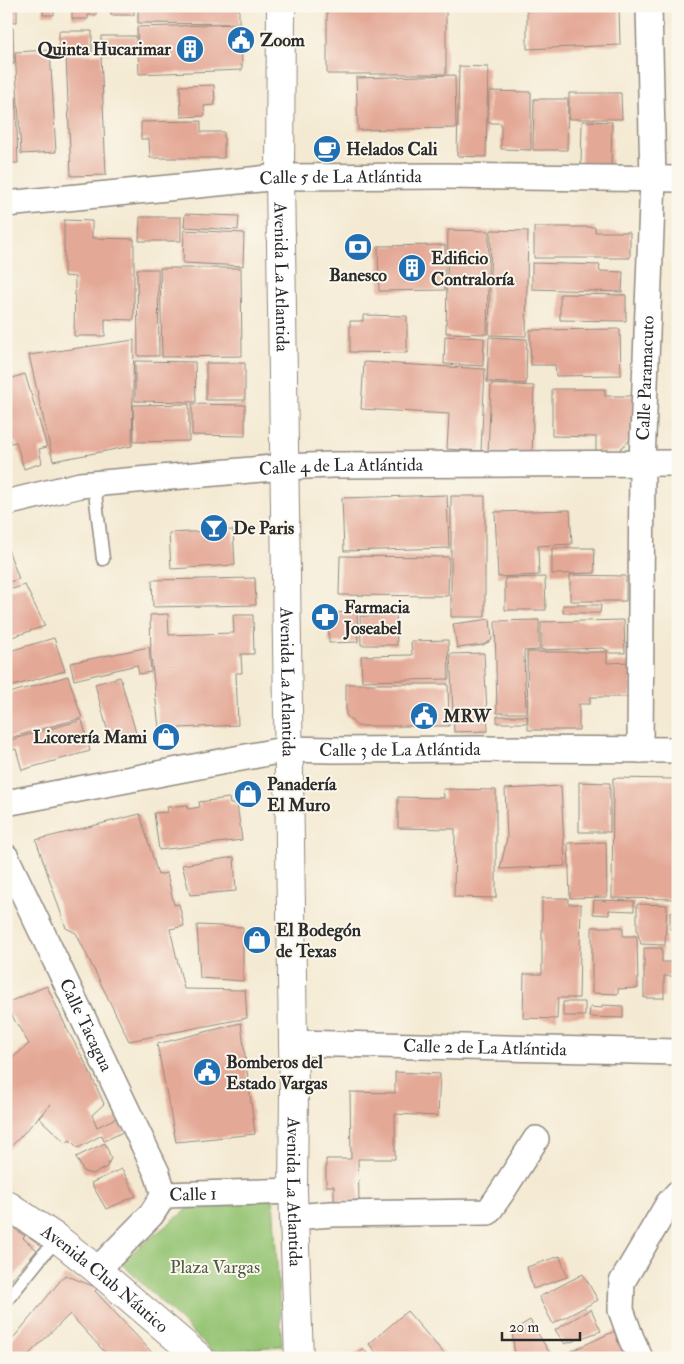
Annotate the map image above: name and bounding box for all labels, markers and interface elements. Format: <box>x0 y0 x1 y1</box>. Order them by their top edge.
public building icon: Zoom <box>226 25 256 55</box>
place label: Zoom <box>260 29 306 52</box>
building icon: Quinta Hucarimar <box>175 34 205 64</box>
place label: Quinta Hucarimar <box>37 38 171 61</box>
cafe icon: Helados Cali <box>312 134 342 164</box>
place label: Helados Cali <box>346 138 438 161</box>
street label: Calle 5 de La Atlántida <box>258 165 423 191</box>
street label: Avenida La Atlantida <box>268 201 294 353</box>
bank icon: Banesco <box>343 232 373 262</box>
place label: Edificio Contraloría <box>431 247 515 291</box>
building icon: Edificio Contraloría <box>397 253 427 283</box>
place label: Banesco <box>329 264 387 287</box>
street label: Calle Paramacuto <box>632 315 660 441</box>
street label: Calle 4 de La Atlántida <box>258 453 424 481</box>
bar icon: De Paris <box>199 513 229 543</box>
place label: De Paris <box>233 517 294 540</box>
place label: Farmacia Joseabel <box>343 596 410 640</box>
pharmacy icon: Farmacia Joseabel <box>310 602 340 632</box>
street label: Avenida La Atlantida <box>274 606 300 758</box>
public building icon: MRW <box>409 701 439 731</box>
place label: MRW <box>442 705 492 728</box>
shop icon: Licorería Mami <box>151 722 181 752</box>
place label: Licorería Mami <box>33 726 147 749</box>
street label: Calle 3 de La Atlántida <box>319 738 481 762</box>
place label: Panadería El Muro <box>267 773 337 817</box>
shop icon: Panadería El Muro <box>233 779 263 809</box>
place label: El Bodegón de Texas <box>276 919 362 963</box>
shop icon: El Bodegón de Texas <box>242 925 272 955</box>
street label: Calle Tacagua <box>54 975 118 1076</box>
street label: Calle 2 de La Atlántida <box>403 1035 568 1061</box>
place label: Bomberos del Estado Vargas <box>226 1051 327 1095</box>
public building icon: Bomberos del Estado Vargas <box>192 1057 222 1087</box>
street label: Avenida La Atlantida <box>281 1116 307 1268</box>
street label: Calle 1 <box>169 1182 217 1207</box>
street label: Avenida Club Náutico <box>36 1219 173 1338</box>
park label: Plaza Vargas <box>170 1256 260 1279</box>
scale bar <box>502 1309 579 1341</box>
text: 20 m <box>509 1318 539 1337</box>

